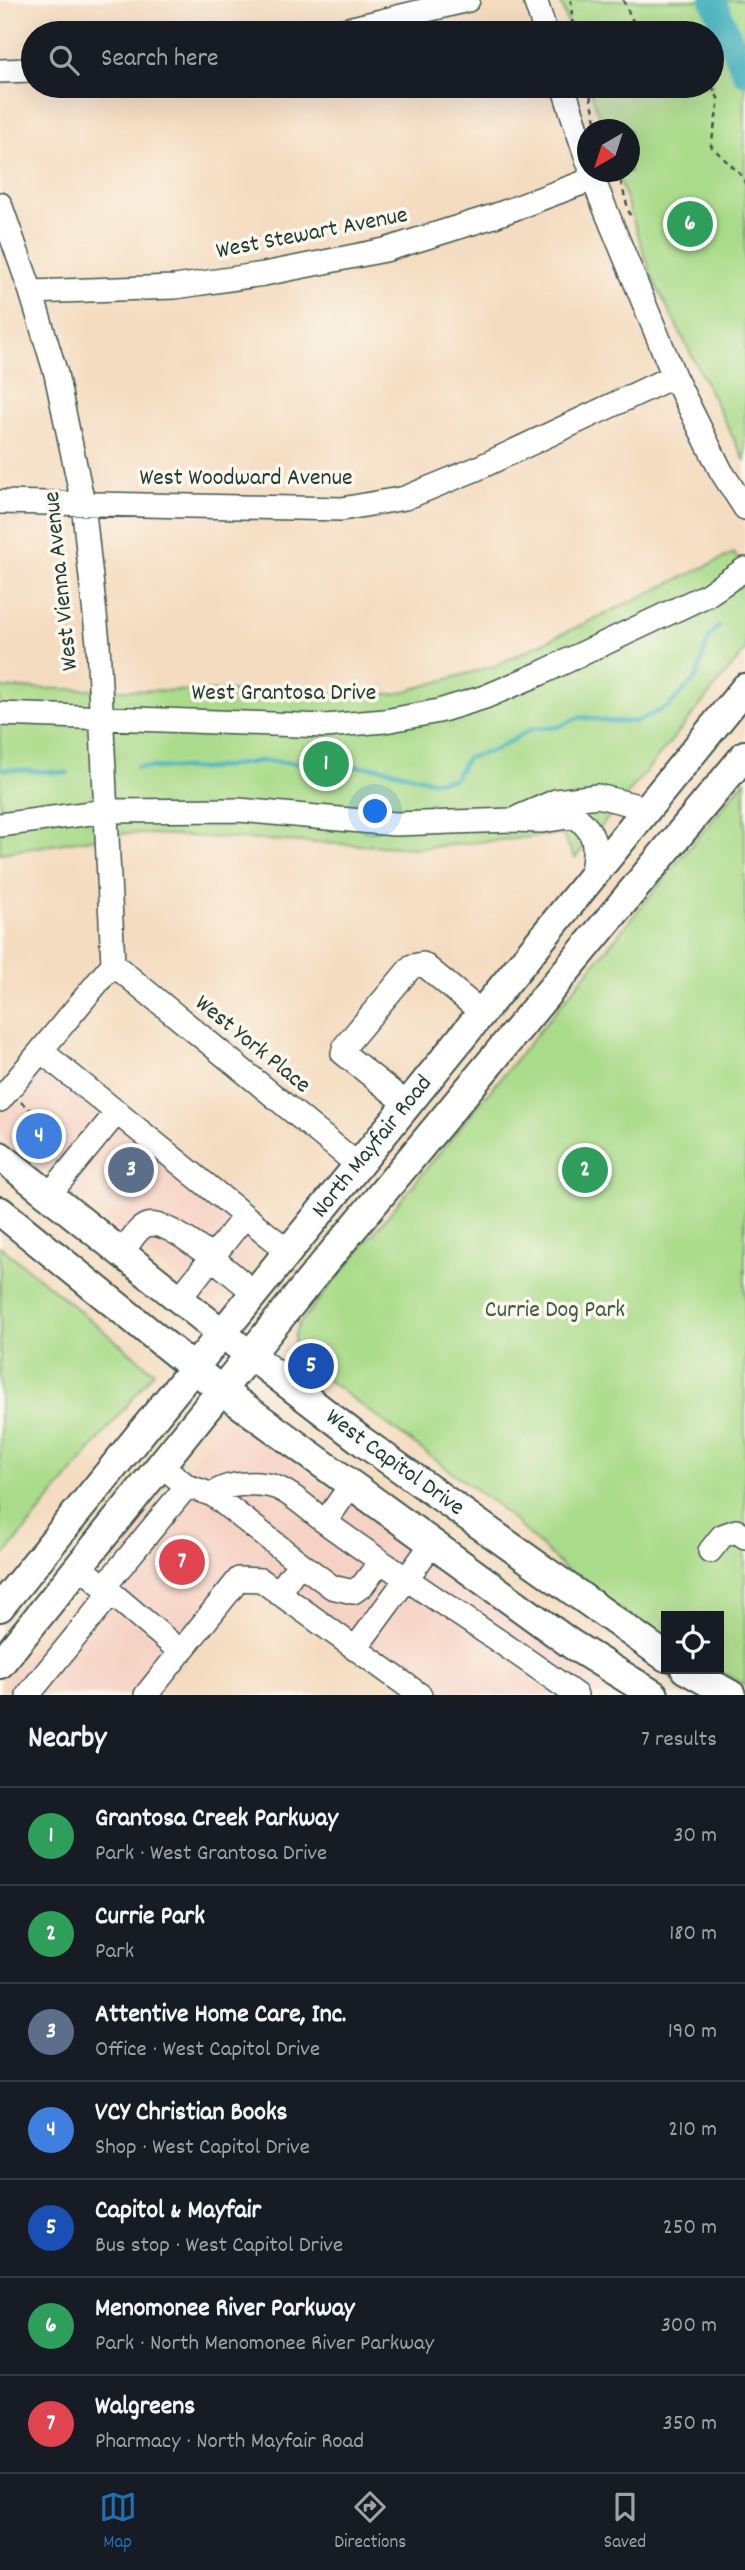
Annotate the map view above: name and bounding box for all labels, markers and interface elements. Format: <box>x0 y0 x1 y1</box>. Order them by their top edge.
search box <box>21 21 724 98</box>
icon: search <box>45 41 83 79</box>
text: Search here <box>101 41 219 78</box>
north arrow <box>577 119 640 182</box>
pin: 6 <box>667 198 713 250</box>
street label: West Stewart Avenue <box>213 199 411 269</box>
street label: West Woodward Avenue <box>139 462 353 496</box>
street label: West Vienna Avenue <box>36 490 88 672</box>
street label: West Grantosa Drive <box>192 677 376 711</box>
pin: 1 <box>303 738 349 790</box>
your location <box>358 794 392 828</box>
street label: West York Place <box>187 988 317 1102</box>
street label: North Mayfair Road <box>304 1068 441 1226</box>
pin: 4 <box>16 1110 62 1162</box>
pin: 3 <box>108 1144 154 1196</box>
pin: 2 <box>562 1144 608 1196</box>
park label: Currie Dog Park <box>485 1294 625 1328</box>
pin: 5 <box>288 1340 334 1392</box>
street label: West Capitol Drive <box>318 1401 471 1525</box>
pin: 7 <box>159 1536 205 1588</box>
map controls <box>661 1611 724 1674</box>
button: locate <box>661 1611 724 1674</box>
text: Nearby <box>28 1719 106 1762</box>
text: 7 results <box>641 1724 717 1757</box>
text: Grantosa Creek Parkway <box>95 1801 338 1838</box>
text: 1 <box>48 1820 54 1853</box>
text: 30 m <box>673 1820 717 1853</box>
text: Park · West Grantosa Drive <box>95 1838 327 1871</box>
text: Currie Park <box>95 1899 205 1936</box>
text: 2 <box>46 1918 56 1951</box>
text: 180 m <box>669 1918 717 1951</box>
text: Park <box>95 1936 134 1969</box>
text: Attentive Home Care, Inc. <box>95 1997 346 2034</box>
text: 3 <box>46 2016 56 2049</box>
text: 190 m <box>668 2016 717 2049</box>
text: Office · West Capitol Drive <box>95 2034 320 2067</box>
text: VCY Christian Books <box>95 2095 288 2132</box>
text: 4 <box>46 2114 56 2147</box>
text: 210 m <box>668 2114 717 2147</box>
text: Shop · West Capitol Drive <box>95 2132 310 2165</box>
text: Capitol & Mayfair <box>95 2193 261 2230</box>
text: 5 <box>46 2212 56 2245</box>
text: 250 m <box>663 2212 717 2245</box>
text: Bus stop · West Capitol Drive <box>95 2230 343 2263</box>
text: Menomonee River Parkway <box>95 2291 355 2328</box>
text: 6 <box>45 2310 57 2343</box>
text: 300 m <box>661 2310 717 2343</box>
text: Park · North Menomonee River Parkway <box>95 2328 434 2361</box>
text: Walgreens <box>95 2389 195 2426</box>
text: 7 <box>47 2408 55 2441</box>
text: 350 m <box>663 2408 717 2441</box>
text: Pharmacy · North Mayfair Road <box>95 2426 364 2459</box>
tab: Map <box>99 2488 137 2557</box>
tab: Directions <box>334 2488 406 2557</box>
tab: Saved <box>604 2488 646 2557</box>

